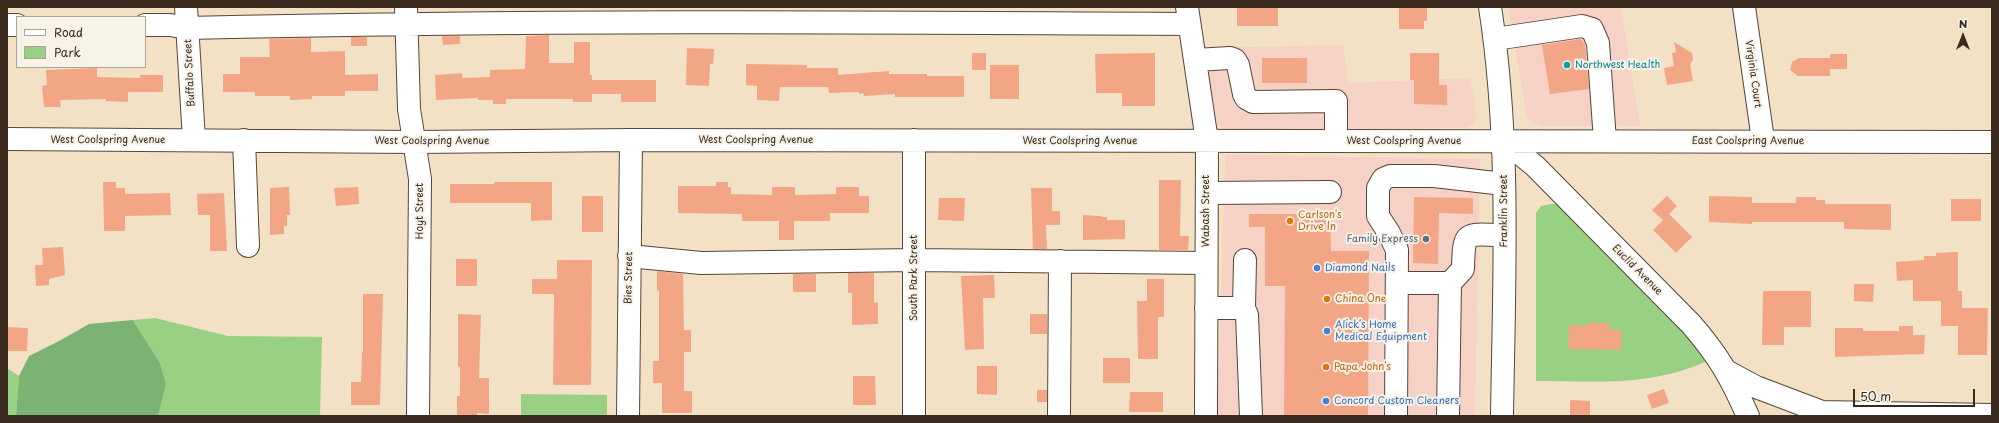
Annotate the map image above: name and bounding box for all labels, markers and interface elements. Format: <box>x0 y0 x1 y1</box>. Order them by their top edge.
text: N <box>1959 15 1967 32</box>
legend <box>16 16 146 68</box>
north arrow <box>1943 16 1983 56</box>
text: Road <box>54 23 83 41</box>
street label: Buffalo Street <box>182 39 198 107</box>
street label: Virginia Court <box>1742 39 1764 109</box>
text: Park <box>54 43 81 61</box>
place label: Northwest Health <box>1575 59 1660 71</box>
marker: Northwest Health <box>1562 60 1572 70</box>
street label: West Coolspring Avenue <box>50 134 166 146</box>
street label: West Coolspring Avenue <box>698 134 814 146</box>
street label: West Coolspring Avenue <box>374 135 490 147</box>
street label: West Coolspring Avenue <box>1022 135 1138 147</box>
street label: West Coolspring Avenue <box>1346 135 1462 147</box>
street label: East Coolspring Avenue <box>1692 135 1804 147</box>
street label: Wabash Street <box>1200 175 1212 247</box>
street label: Franklin Street <box>1498 175 1510 247</box>
street label: Hoyt Street <box>414 183 426 239</box>
place label: Carlson's Drive In <box>1298 209 1342 232</box>
marker: Carlson's Drive In <box>1285 216 1295 226</box>
place label: Family Express <box>1347 233 1418 245</box>
marker: Family Express <box>1421 234 1431 244</box>
street label: South Park Street <box>908 235 920 321</box>
street label: Euclid Avenue <box>1609 242 1665 298</box>
street label: Bies Street <box>623 252 635 304</box>
place label: Diamond Nails <box>1325 262 1395 274</box>
marker: Diamond Nails <box>1312 263 1322 273</box>
place label: China One <box>1335 293 1386 305</box>
marker: China One <box>1322 294 1332 304</box>
place label: Alick's Home Medical Equipment <box>1335 319 1427 342</box>
marker: Alick's Home Medical Equipment <box>1322 326 1332 336</box>
place label: Papa John's <box>1334 361 1391 373</box>
marker: Papa John's <box>1321 362 1331 372</box>
scale bar <box>1855 381 1977 407</box>
text: 50 m <box>1860 387 1891 405</box>
place label: Concord Custom Cleaners <box>1334 395 1459 407</box>
marker: Concord Custom Cleaners <box>1321 396 1331 406</box>

